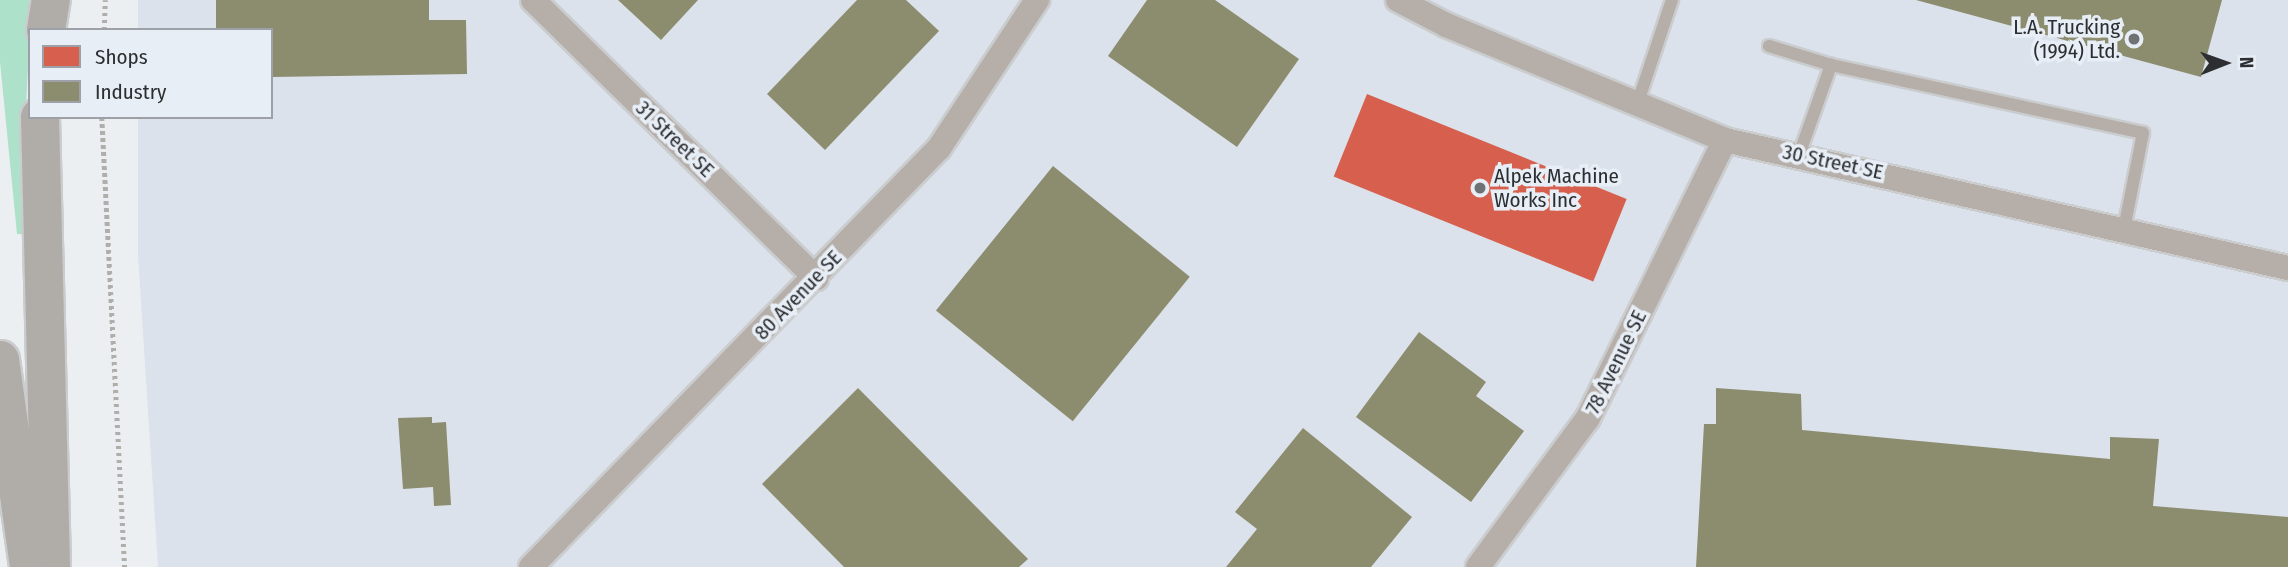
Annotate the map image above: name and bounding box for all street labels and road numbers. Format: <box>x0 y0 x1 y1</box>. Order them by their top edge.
street label: 31 Street SE <box>631 96 719 182</box>
street label: 30 Street SE <box>1780 139 1886 185</box>
street label: 80 Avenue SE <box>749 245 847 345</box>
street label: 78 Avenue SE <box>1580 306 1652 418</box>

